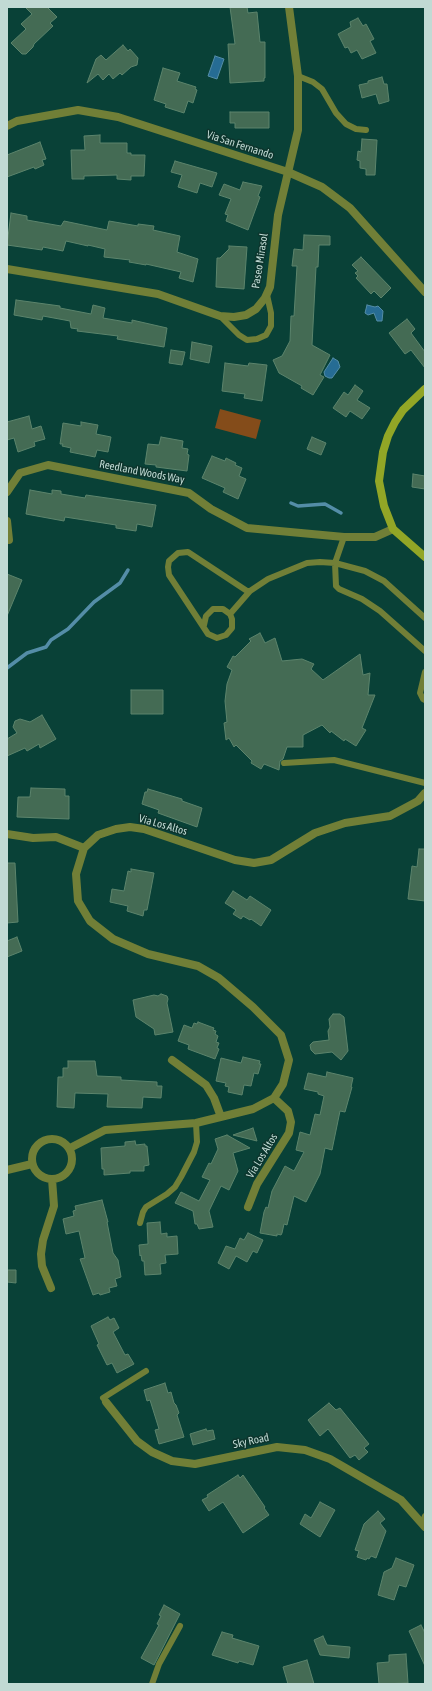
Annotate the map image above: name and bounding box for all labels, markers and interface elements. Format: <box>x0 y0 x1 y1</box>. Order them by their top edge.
street label: Via San Fernando <box>205 128 275 162</box>
street label: Paseo Mirasol <box>249 232 271 290</box>
street label: Reedland Woods Way <box>98 457 186 487</box>
street label: Via Los Altos <box>137 812 189 838</box>
street label: Via Los Altos <box>244 1131 280 1181</box>
street label: Sky Road <box>232 1431 270 1451</box>

